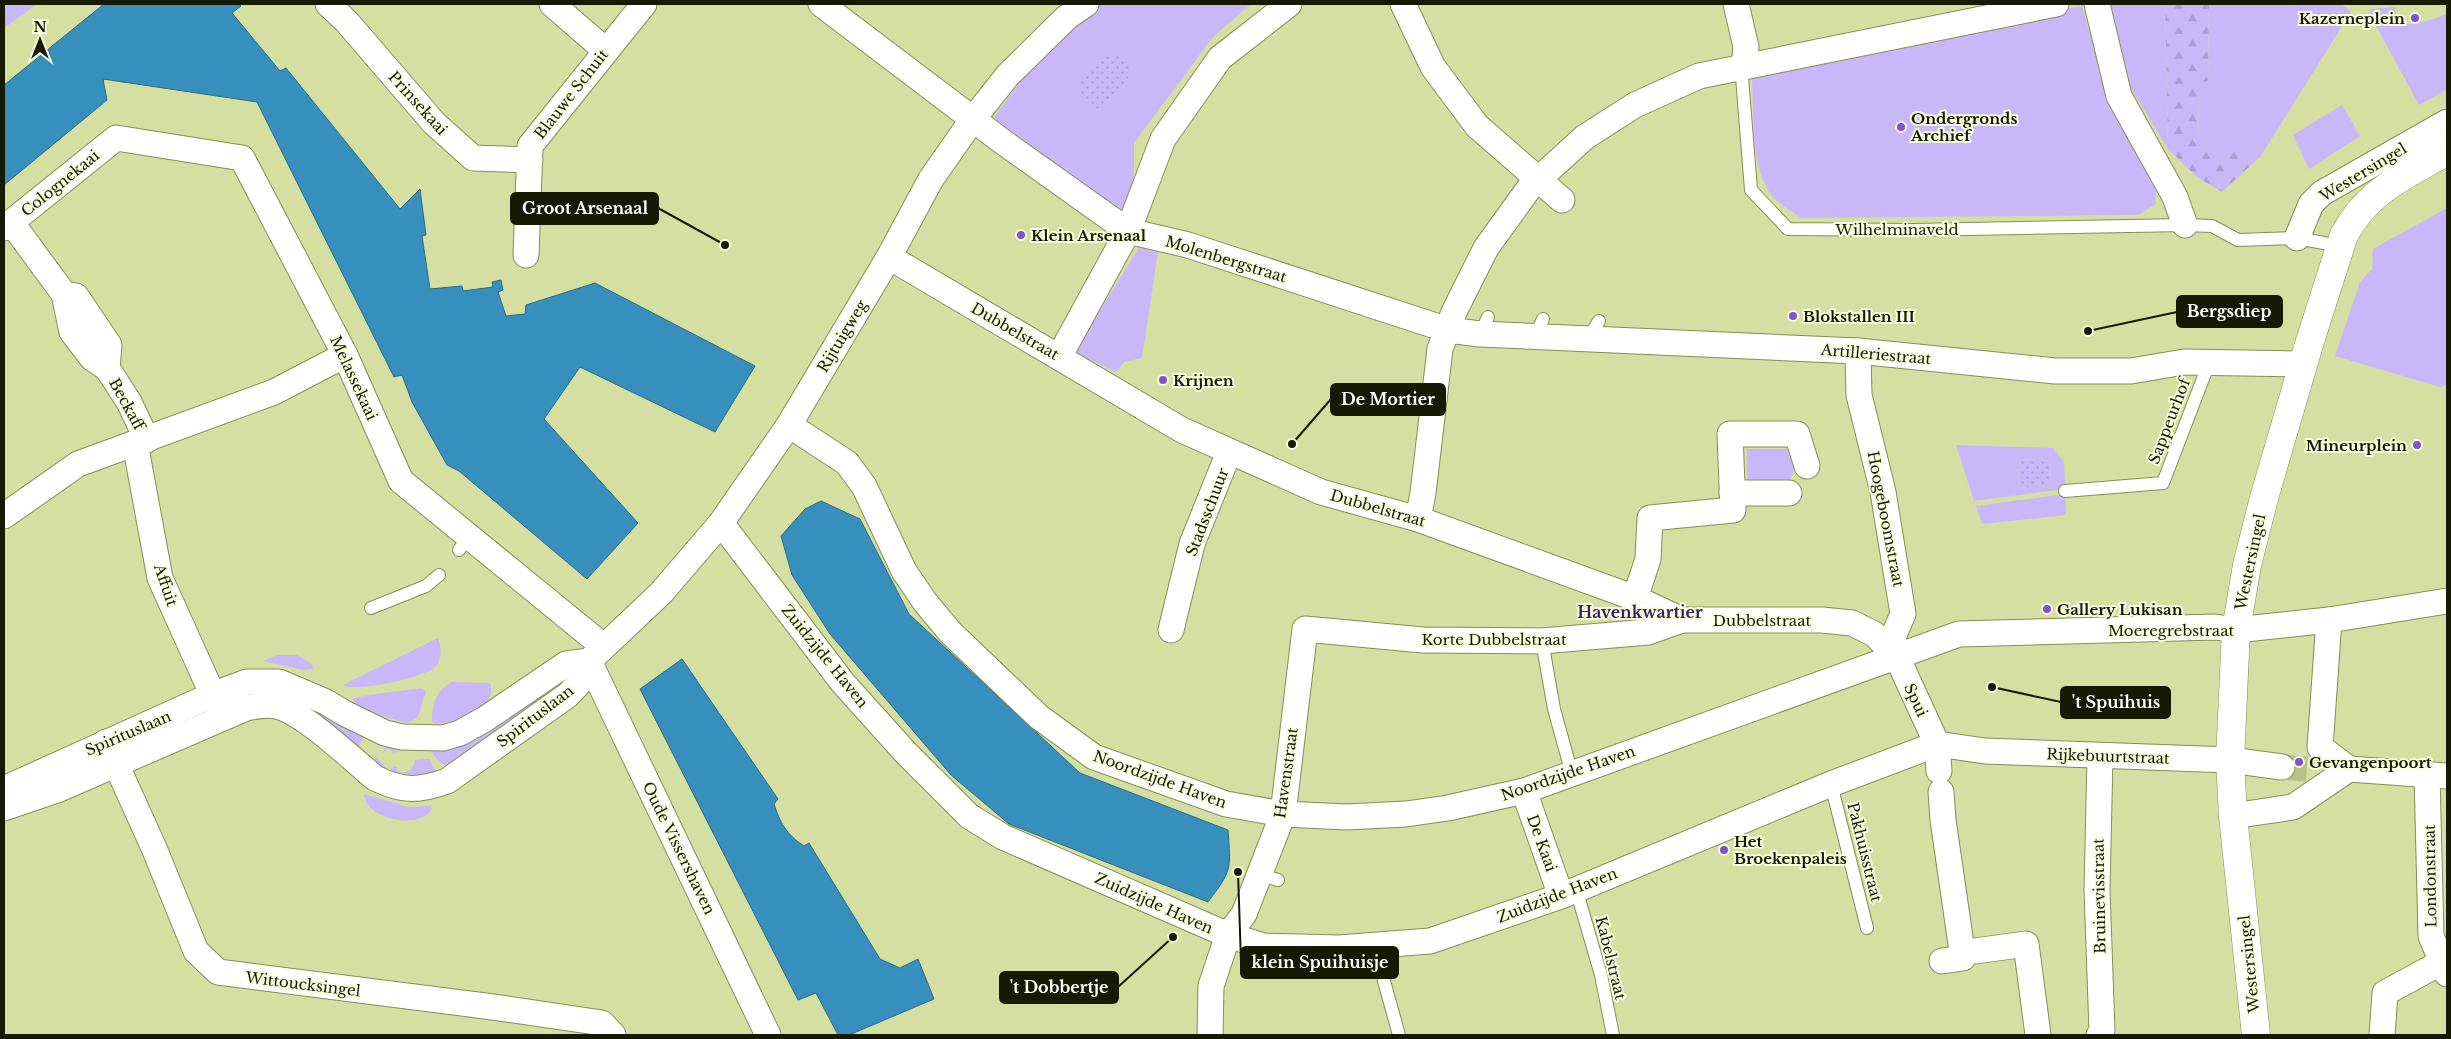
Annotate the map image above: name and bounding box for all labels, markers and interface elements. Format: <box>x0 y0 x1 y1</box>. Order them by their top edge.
place label: Kazerneplein <box>2299 9 2405 28</box>
marker: Kazerneplein <box>2409 12 2421 24</box>
north arrow <box>15 15 65 65</box>
text: N <box>33 18 47 36</box>
street label: Blauwe Schuit <box>530 45 612 143</box>
street label: Prinsekaai <box>384 67 452 139</box>
place label: Ondergronds Archief <box>1910 109 2017 145</box>
marker: Ondergronds Archief <box>1895 121 1907 133</box>
street label: Westersingel <box>2315 139 2410 206</box>
street label: Colognekaai <box>17 146 103 220</box>
callout: Groot Arsenaal <box>511 193 658 224</box>
text: Groot Arsenaal <box>522 198 648 218</box>
street label: Wilhelminaveld <box>1834 220 1959 239</box>
place label: Klein Arsenaal <box>1031 226 1147 245</box>
marker: Klein Arsenaal <box>1015 229 1027 241</box>
street label: Molenbergstraat <box>1163 231 1289 287</box>
street label: Rijtuigweg <box>813 295 872 376</box>
callout: Bergsdiep <box>2177 296 2282 327</box>
street label: Dubbelstraat <box>968 298 1063 364</box>
text: Bergsdiep <box>2187 301 2271 321</box>
place label: Blokstallen III <box>1803 307 1915 326</box>
marker: Blokstallen III <box>1787 310 1799 322</box>
street label: Melassekaai <box>326 333 382 423</box>
street label: Artilleriestraat <box>1819 340 1932 368</box>
place label: Krijnen <box>1173 371 1234 390</box>
marker: Krijnen <box>1157 374 1169 386</box>
street label: Sappeurhof <box>2144 374 2195 467</box>
street label: Beckaff <box>105 375 150 435</box>
callout: De Mortier <box>1331 384 1445 415</box>
text: De Mortier <box>1341 389 1435 409</box>
place label: Mineurplein <box>2306 436 2407 455</box>
marker: Mineurplein <box>2411 439 2423 451</box>
street label: Hoogeboomstraat <box>1864 449 1909 589</box>
street label: Stadsschuur <box>1181 464 1233 559</box>
street label: Dubbelstraat <box>1328 485 1428 531</box>
street label: Westersingel <box>2230 512 2270 613</box>
street label: Affuit <box>150 560 182 609</box>
place label: Gallery Lukisan <box>2057 600 2183 619</box>
street label: Zuidzijde Haven <box>778 601 872 711</box>
district label: Havenkwartier <box>1577 602 1703 622</box>
marker: Gallery Lukisan <box>2041 603 2053 615</box>
street label: Dubbelstraat <box>1713 611 1811 630</box>
street label: Moeregrebstraat <box>2108 621 2234 640</box>
street label: Korte Dubbelstraat <box>1421 630 1567 649</box>
street label: Spui <box>1900 680 1932 720</box>
street label: Spirituslaan <box>493 681 577 751</box>
callout: 't Spuihuis <box>2061 687 2170 718</box>
text: 't Spuihuis <box>2072 692 2160 712</box>
street label: Spirituslaan <box>82 706 174 760</box>
street label: Havenstraat <box>1270 726 1302 820</box>
street label: Noordzijde Haven <box>1498 741 1638 805</box>
street label: Rijkebuurtstraat <box>2046 744 2170 768</box>
street label: Noordzijde Haven <box>1091 746 1229 812</box>
place label: Gevangenpoort <box>2309 753 2432 772</box>
marker: Gevangenpoort <box>2293 756 2305 768</box>
street label: Oude Vissershaven <box>639 778 719 918</box>
street label: Pakhuisstraat <box>1843 800 1887 904</box>
street label: De Kaai <box>1523 812 1561 874</box>
street label: Londonstraat <box>2420 824 2440 928</box>
place label: Het Broekenpaleis <box>1734 832 1847 868</box>
street label: Bruinevisstraat <box>2088 838 2110 954</box>
marker: Het Broekenpaleis <box>1718 844 1730 856</box>
street label: Zuidzijde Haven <box>1494 863 1620 927</box>
street label: Zuidzijde Haven <box>1092 868 1216 938</box>
street label: Kabelstraat <box>1591 914 1631 1002</box>
street label: Westersingel <box>2234 914 2264 1015</box>
callout: klein Spuihuisje <box>1241 947 1398 978</box>
text: klein Spuihuisje <box>1252 952 1388 972</box>
street label: Wittoucksingel <box>243 967 362 1000</box>
callout: 't Dobbertje <box>1000 972 1118 1003</box>
text: 't Dobbertje <box>1010 977 1108 997</box>

